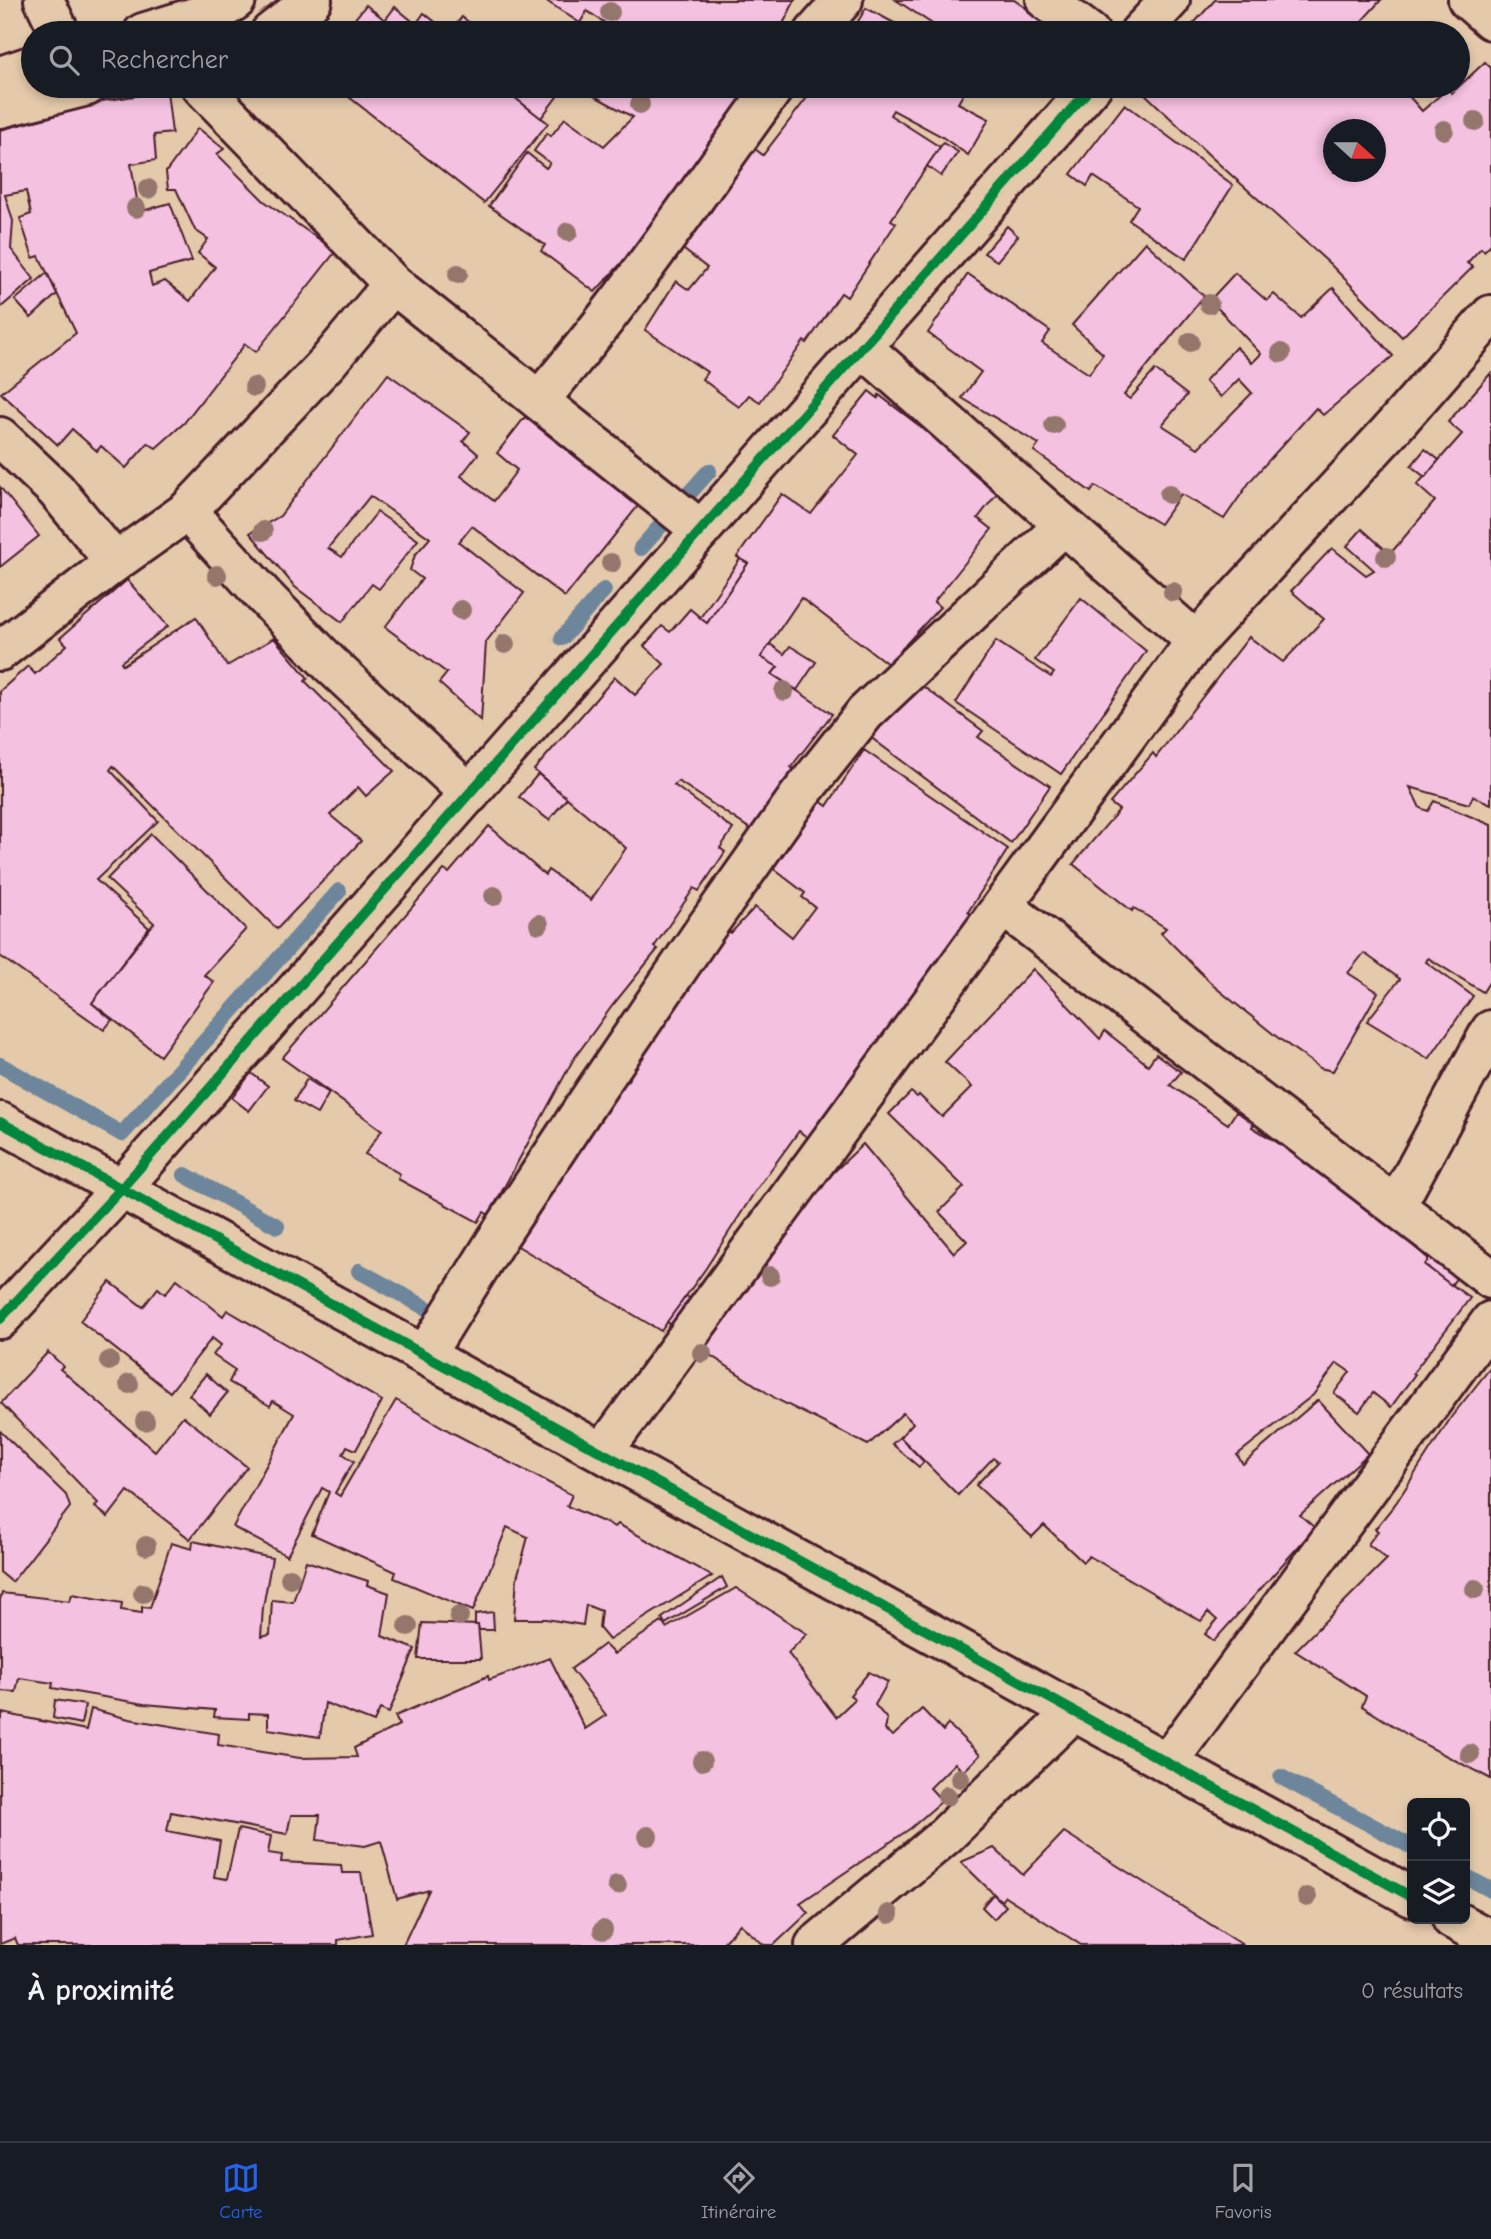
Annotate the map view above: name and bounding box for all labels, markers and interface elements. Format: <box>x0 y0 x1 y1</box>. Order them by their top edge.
search box <box>21 21 1470 98</box>
icon: search <box>45 41 83 79</box>
text: Rechercher <box>101 45 228 75</box>
north arrow <box>1323 119 1386 182</box>
map controls <box>1407 1798 1470 1924</box>
button: locate <box>1407 1798 1470 1861</box>
button: layers <box>1407 1861 1470 1924</box>
text: À proximité <box>28 1973 174 2008</box>
text: 0 résultats <box>1361 1977 1463 2004</box>
tab: Carte <box>219 2159 263 2223</box>
tab: Itinéraire <box>701 2159 776 2223</box>
tab: Favoris <box>1215 2159 1272 2223</box>

